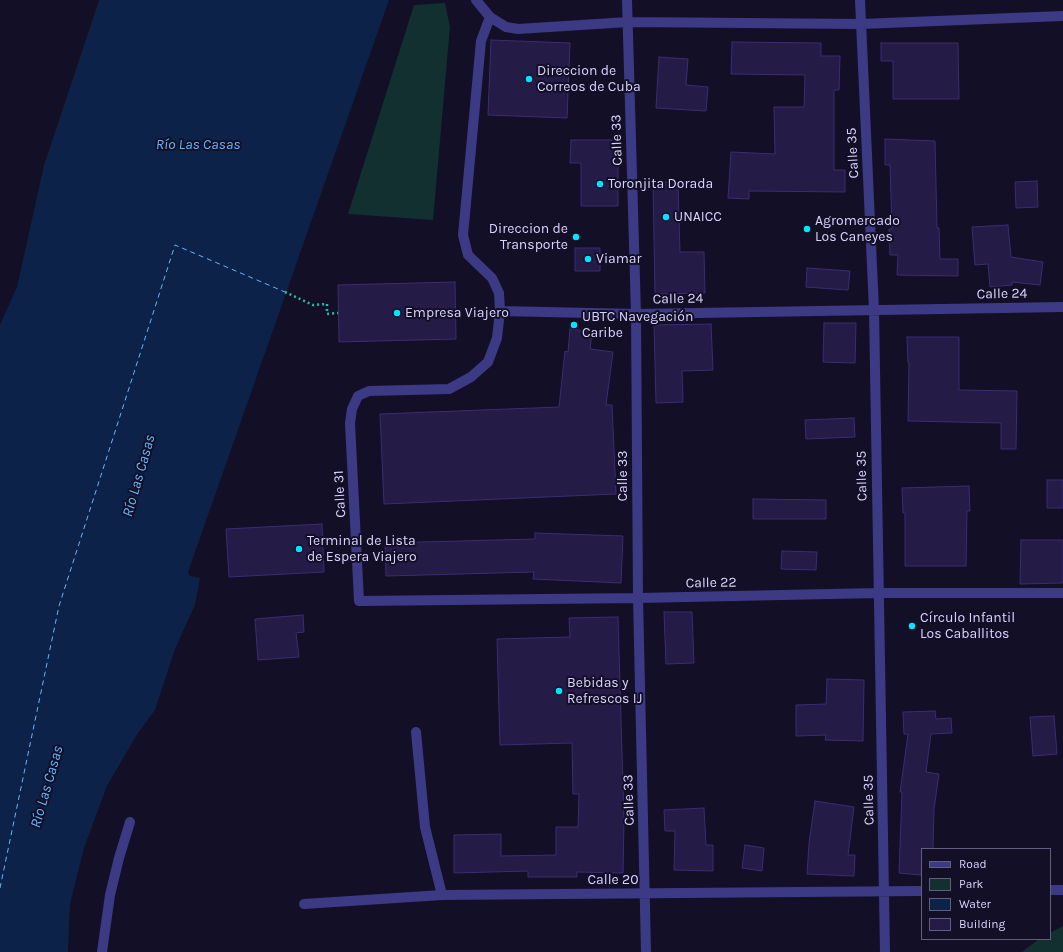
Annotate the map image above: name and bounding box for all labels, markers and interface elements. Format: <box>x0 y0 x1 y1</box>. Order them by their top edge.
place label: Direccion de Correos de Cuba <box>537 63 641 96</box>
marker: Direccion de Correos de Cuba <box>524 74 534 84</box>
street label: Calle 33 <box>608 114 626 166</box>
street label: Calle 35 <box>843 127 863 179</box>
water label: Río Las Casas <box>156 136 240 154</box>
place label: Toronjita Dorada <box>608 176 713 192</box>
marker: Toronjita Dorada <box>595 179 605 189</box>
place label: UNAICC <box>674 209 722 225</box>
marker: UNAICC <box>661 212 671 222</box>
place label: Agromercado Los Caneyes <box>815 213 900 246</box>
place label: Direccion de Transporte <box>489 221 568 254</box>
marker: Agromercado Los Caneyes <box>802 224 812 234</box>
marker: Direccion de Transporte <box>571 232 581 242</box>
place label: Viamar <box>596 251 642 267</box>
marker: Viamar <box>583 254 593 264</box>
street label: Calle 24 <box>977 285 1027 303</box>
street label: Calle 24 <box>653 290 703 308</box>
place label: Empresa Viajero <box>405 305 509 321</box>
marker: Empresa Viajero <box>392 308 402 318</box>
place label: UBTC Navegación Caribe <box>582 309 693 342</box>
marker: UBTC Navegación Caribe <box>569 320 579 330</box>
water label: Río Las Casas <box>119 433 159 519</box>
street label: Calle 33 <box>615 450 631 502</box>
street label: Calle 35 <box>853 450 871 502</box>
street label: Calle 31 <box>330 470 350 518</box>
place label: Terminal de Lista de Espera Viajero <box>307 533 417 566</box>
marker: Terminal de Lista de Espera Viajero <box>294 544 304 554</box>
street label: Calle 22 <box>685 574 737 592</box>
place label: Círculo Infantil Los Caballitos <box>920 610 1015 642</box>
marker: Círculo Infantil Los Caballitos <box>907 621 917 631</box>
place label: Bebidas y Refrescos IJ <box>567 675 642 708</box>
marker: Bebidas y Refrescos IJ <box>554 686 564 696</box>
water label: Río Las Casas <box>27 744 67 830</box>
street label: Calle 33 <box>620 774 638 826</box>
street label: Calle 35 <box>860 774 878 826</box>
legend <box>921 848 1051 940</box>
text: Road <box>959 857 987 871</box>
street label: Calle 20 <box>587 872 639 888</box>
text: Park <box>959 877 983 891</box>
text: Water <box>959 897 991 911</box>
text: Building <box>959 917 1005 931</box>

